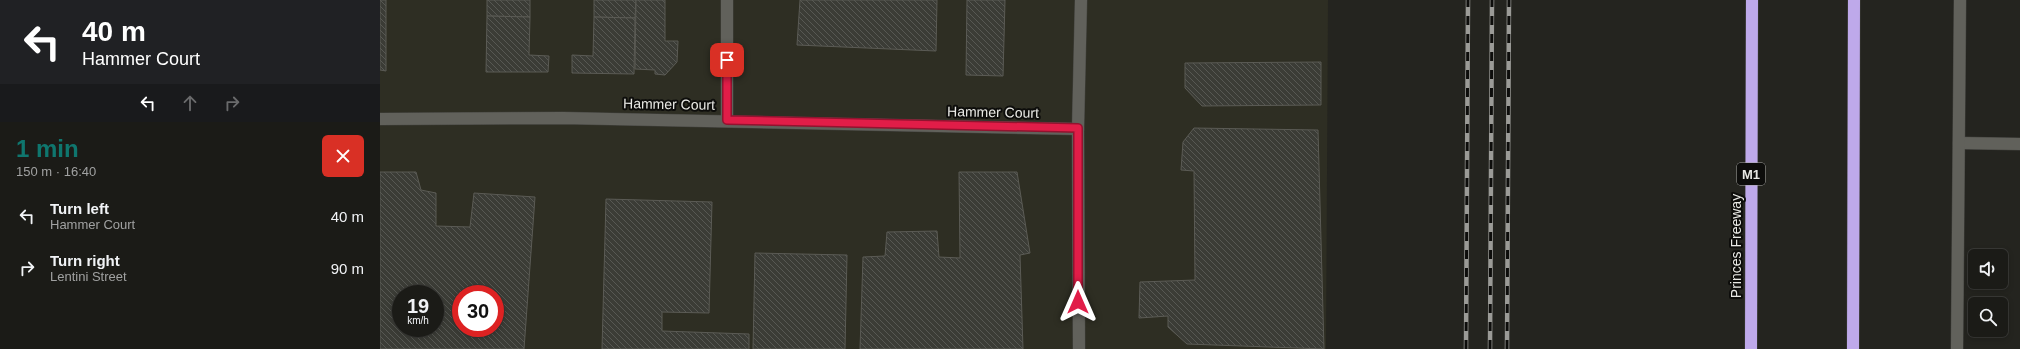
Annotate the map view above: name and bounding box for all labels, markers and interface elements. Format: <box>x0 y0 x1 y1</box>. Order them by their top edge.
icon: left <box>16 16 68 68</box>
text: 40 m <box>82 16 146 47</box>
pin <box>710 43 744 77</box>
text: Hammer Court <box>82 49 200 69</box>
icon: arrive <box>716 49 738 71</box>
icon: left <box>137 92 159 114</box>
icon: ahead <box>179 92 201 114</box>
icon: right <box>221 92 243 114</box>
street label: Hammer Court <box>623 95 715 113</box>
street label: Hammer Court <box>947 103 1039 121</box>
text: 1 min <box>16 135 79 162</box>
button: close <box>322 135 364 177</box>
road number: M1 <box>1737 163 1765 185</box>
text: 150 m · 16:40 <box>16 164 96 179</box>
street label: Princes Freeway <box>1728 194 1744 298</box>
text: Turn left <box>50 200 109 217</box>
icon: left <box>16 205 38 227</box>
text: 40 m <box>331 208 364 225</box>
text: Hammer Court <box>50 217 135 232</box>
map controls <box>1968 249 2008 337</box>
button: sound <box>1968 249 2008 289</box>
text: Turn right <box>50 252 120 269</box>
icon: right <box>16 257 38 279</box>
text: 90 m <box>331 260 364 277</box>
text: Lentini Street <box>50 269 127 284</box>
position arrow <box>1057 281 1099 323</box>
speed limit sign: 30 <box>452 285 504 337</box>
text: 19 <box>407 295 429 317</box>
button: search <box>1968 297 2008 337</box>
text: km/h <box>407 315 429 326</box>

